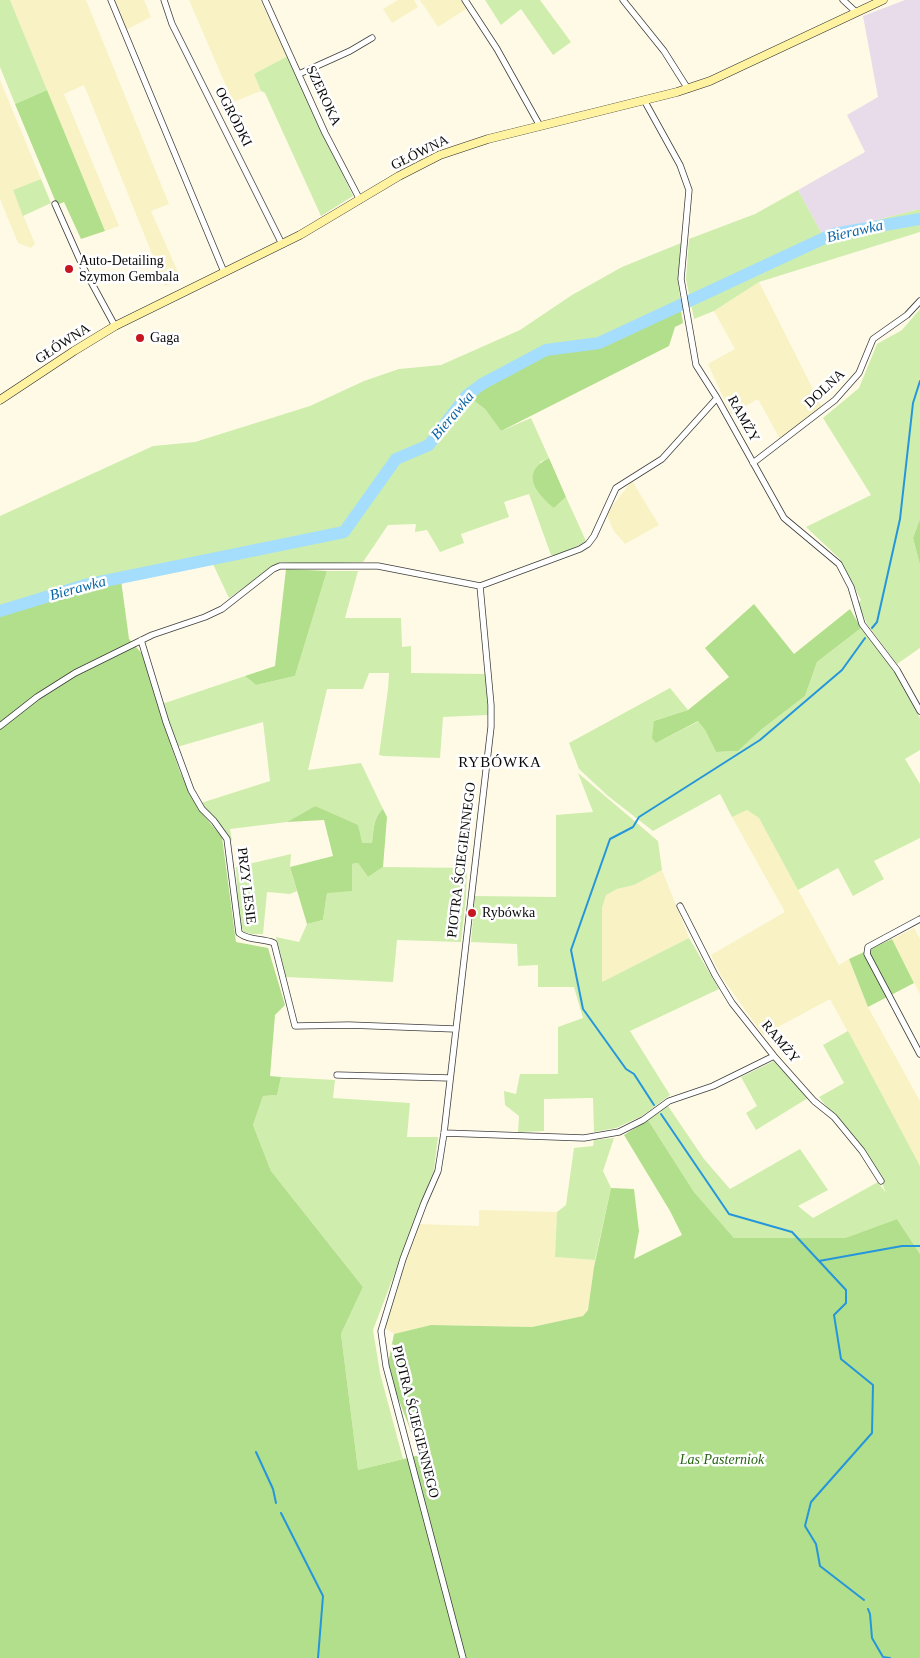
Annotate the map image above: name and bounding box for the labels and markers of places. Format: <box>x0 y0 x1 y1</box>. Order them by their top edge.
place label: Auto-Detailing Szymon Gembala <box>79 253 179 286</box>
marker: Auto-Detailing Szymon Gembala <box>63 263 75 275</box>
place label: Gaga <box>150 330 180 346</box>
marker: Gaga <box>134 332 146 344</box>
place label: Rybówka <box>482 905 535 921</box>
marker: Rybówka <box>466 907 478 919</box>

